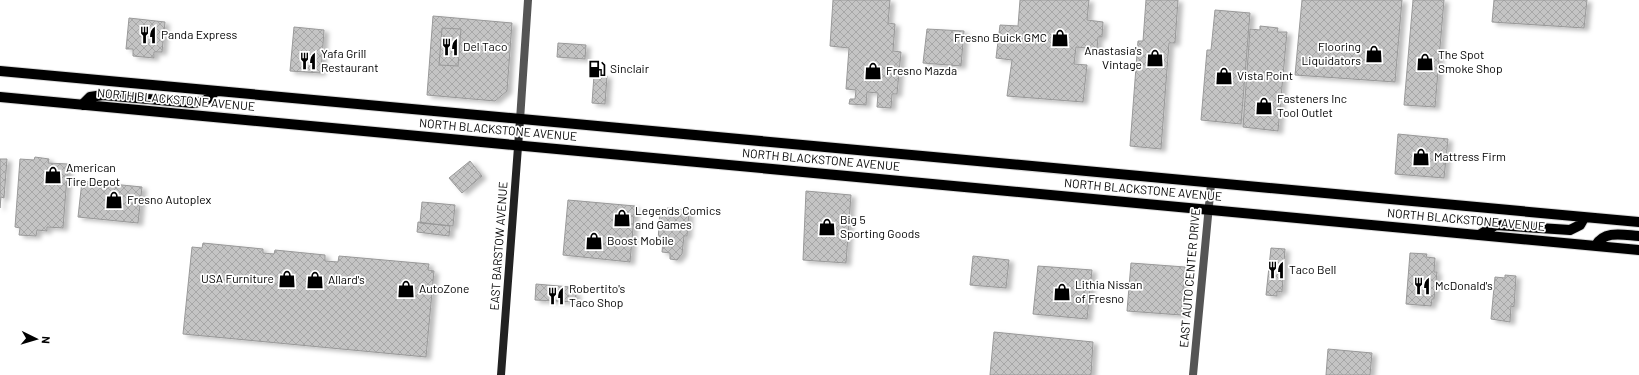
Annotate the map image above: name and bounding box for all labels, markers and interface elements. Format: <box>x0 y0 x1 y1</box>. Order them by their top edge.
restaurant icon: Panda Express <box>138 25 158 45</box>
place label: Panda Express <box>161 27 237 41</box>
shop icon: Fresno Buick GMC <box>1050 28 1070 48</box>
place label: Fresno Buick GMC <box>954 30 1047 44</box>
restaurant icon: Del Taco <box>440 37 460 57</box>
place label: Del Taco <box>463 39 508 53</box>
place label: Flooring Liquidators <box>1302 39 1361 67</box>
place label: Anastasia's Vintage <box>1084 43 1142 71</box>
shop icon: Flooring Liquidators <box>1364 44 1384 64</box>
place label: Yafa Grill Restaurant <box>321 46 379 74</box>
place label: The Spot Smoke Shop <box>1438 47 1503 75</box>
shop icon: Anastasia's Vintage <box>1145 48 1165 68</box>
restaurant icon: Yafa Grill Restaurant <box>298 51 318 71</box>
shop icon: The Spot Smoke Shop <box>1415 52 1435 72</box>
fuel station icon: Sinclair <box>587 59 607 79</box>
place label: Sinclair <box>610 61 650 75</box>
shop icon: Fresno Mazda <box>863 61 883 81</box>
place label: Fresno Mazda <box>886 63 957 77</box>
shop icon: Vista Point <box>1214 66 1234 86</box>
place label: Vista Point <box>1237 68 1293 82</box>
street label: NORTH BLACKSTONE AVENUE <box>96 85 256 113</box>
place label: Fasteners Inc Tool Outlet <box>1277 91 1347 119</box>
shop icon: Fasteners Inc Tool Outlet <box>1254 96 1274 116</box>
street label: NORTH BLACKSTONE AVENUE <box>418 115 578 143</box>
street label: NORTH BLACKSTONE AVENUE <box>741 145 901 173</box>
shop icon: Mattress Firm <box>1411 147 1431 167</box>
place label: Mattress Firm <box>1434 149 1506 163</box>
place label: American Tire Depot <box>66 160 120 188</box>
shop icon: American Tire Depot <box>43 165 63 185</box>
street label: NORTH BLACKSTONE AVENUE <box>1063 175 1223 203</box>
street label: EAST BARSTOW AVENUE <box>487 181 509 311</box>
shop icon: Fresno Autoplex <box>104 190 124 210</box>
place label: Fresno Autoplex <box>127 192 211 206</box>
place label: Legends Comics and Games <box>635 203 721 231</box>
street label: NORTH BLACKSTONE AVENUE <box>1386 205 1546 233</box>
shop icon: Legends Comics and Games <box>612 208 632 228</box>
street label: EAST AUTO CENTER DRIVE <box>1176 208 1202 348</box>
place label: Big 5 Sporting Goods <box>840 212 920 240</box>
shop icon: Big 5 Sporting Goods <box>817 217 837 237</box>
shop icon: Boost Mobile <box>584 231 604 251</box>
place label: Boost Mobile <box>607 233 674 247</box>
restaurant icon: Taco Bell <box>1266 260 1286 280</box>
place label: Taco Bell <box>1289 262 1336 276</box>
shop icon: USA Furniture <box>277 269 297 289</box>
shop icon: Allard's <box>305 270 325 290</box>
place label: USA Furniture <box>201 271 274 285</box>
place label: Allard's <box>328 272 365 286</box>
restaurant icon: McDonald's <box>1412 276 1432 296</box>
place label: Lithia Nissan of Fresno <box>1075 277 1142 305</box>
place label: McDonald's <box>1435 278 1493 292</box>
shop icon: AutoZone <box>396 279 416 299</box>
place label: AutoZone <box>419 281 469 295</box>
place label: Robertito's Taco Shop <box>569 281 626 309</box>
shop icon: Lithia Nissan of Fresno <box>1052 282 1072 302</box>
restaurant icon: Robertito's Taco Shop <box>546 286 566 306</box>
north arrow <box>16 319 56 359</box>
text: N <box>40 336 53 344</box>

